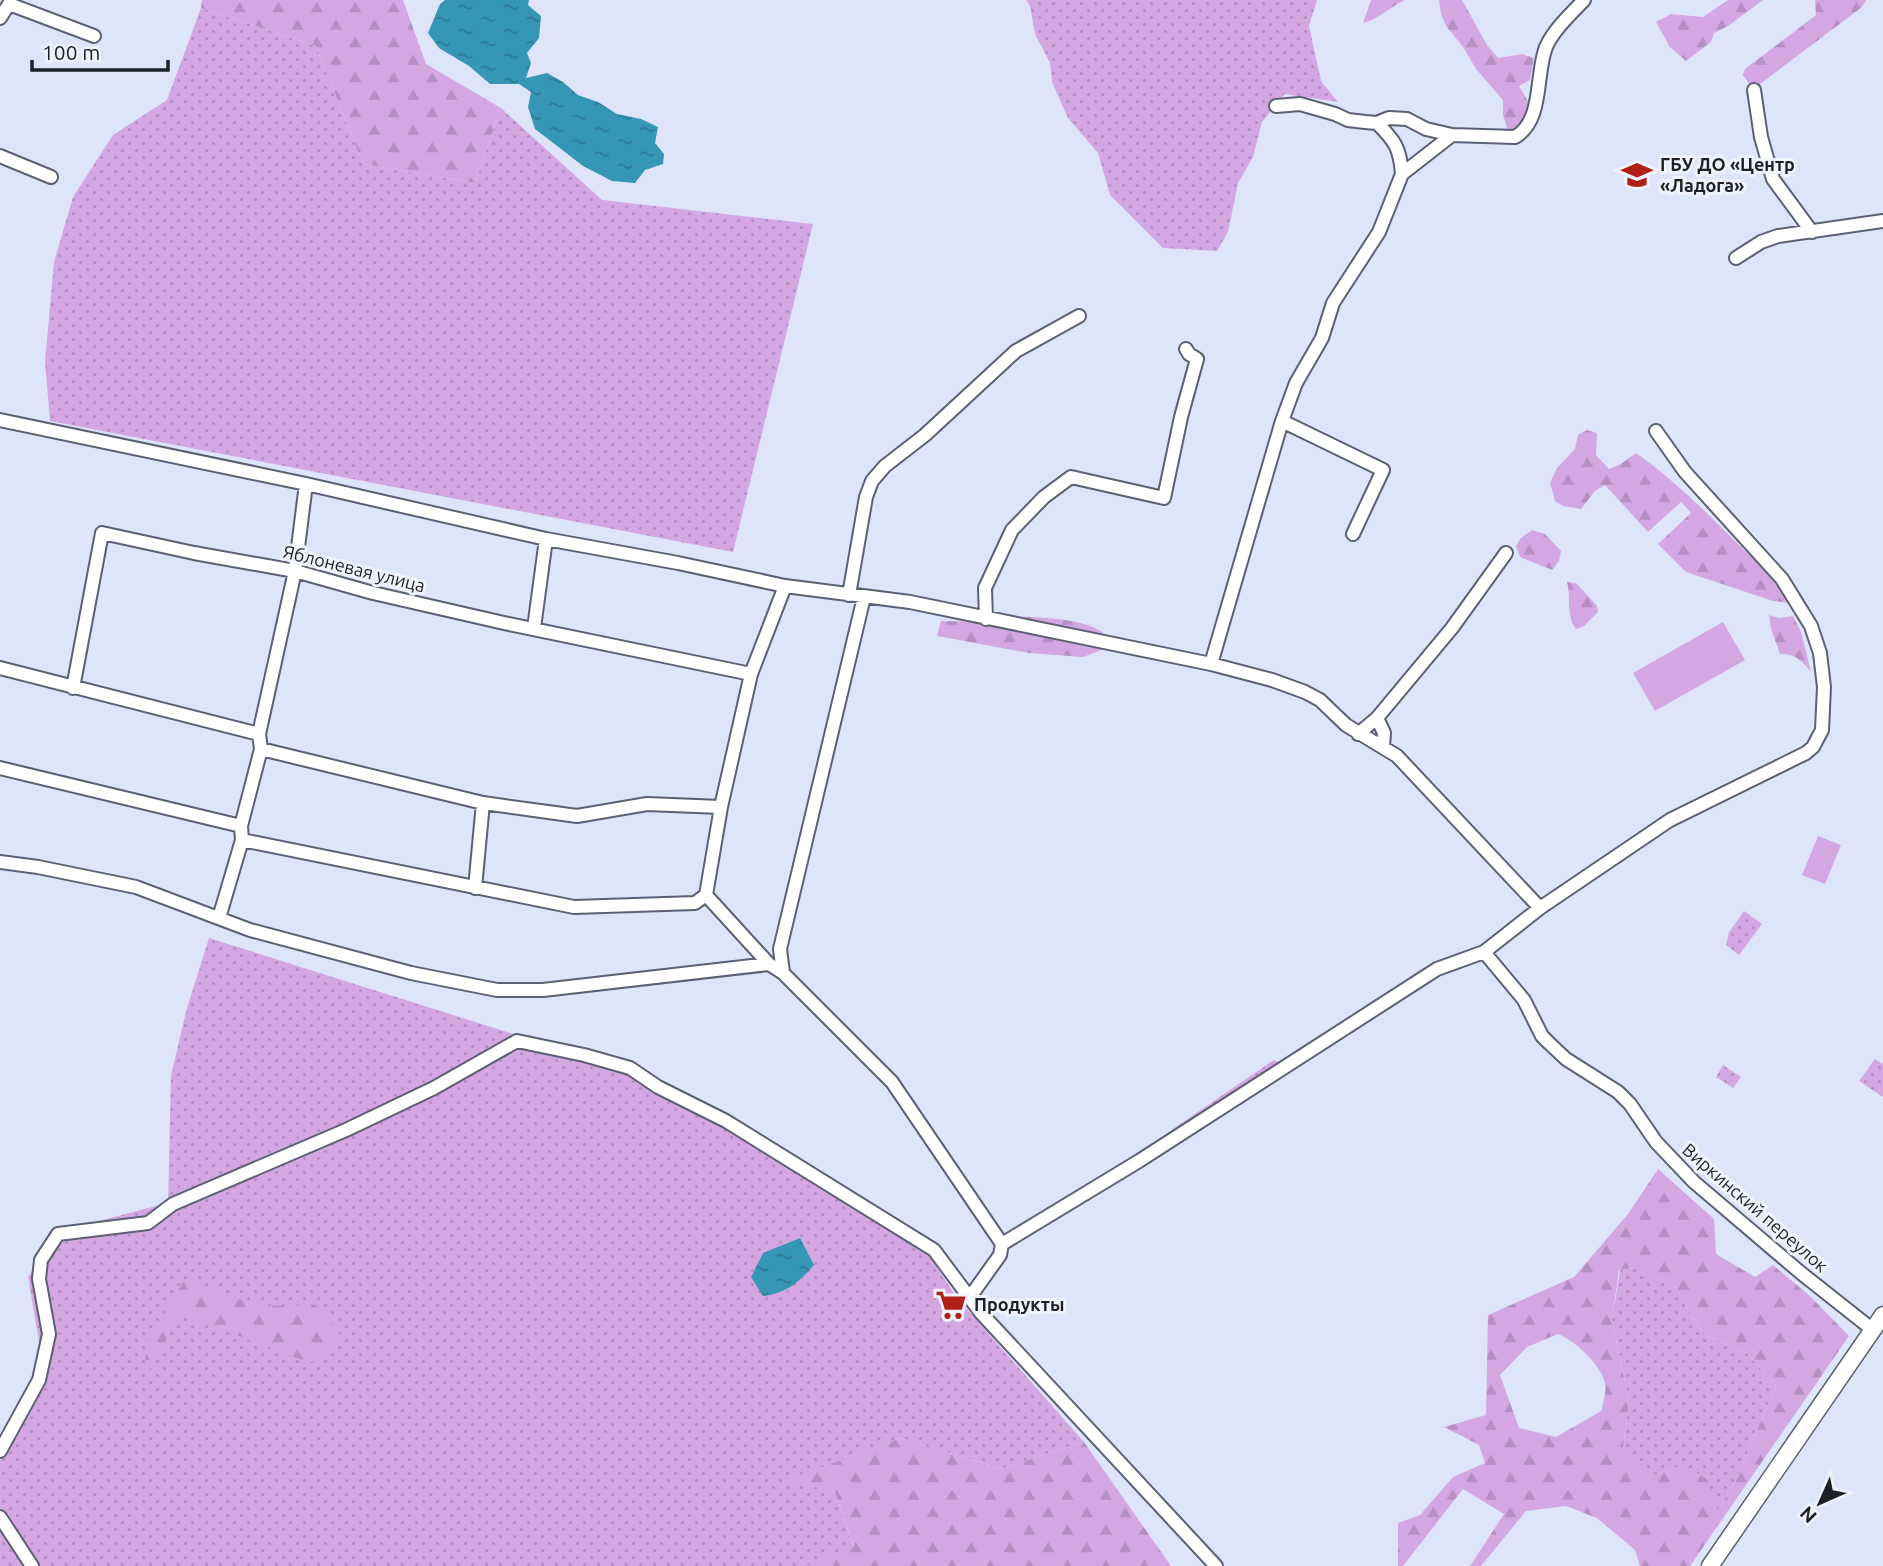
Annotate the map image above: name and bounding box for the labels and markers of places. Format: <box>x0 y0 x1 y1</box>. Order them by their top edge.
place label: ГБУ ДО «Центр «Ладога» <box>1660 154 1795 195</box>
school or university icon: ГБУ ДО «Центр «Ладога» <box>1620 158 1654 192</box>
supermarket icon: Продукты <box>934 1288 968 1322</box>
place label: Продукты <box>974 1294 1064 1314</box>

